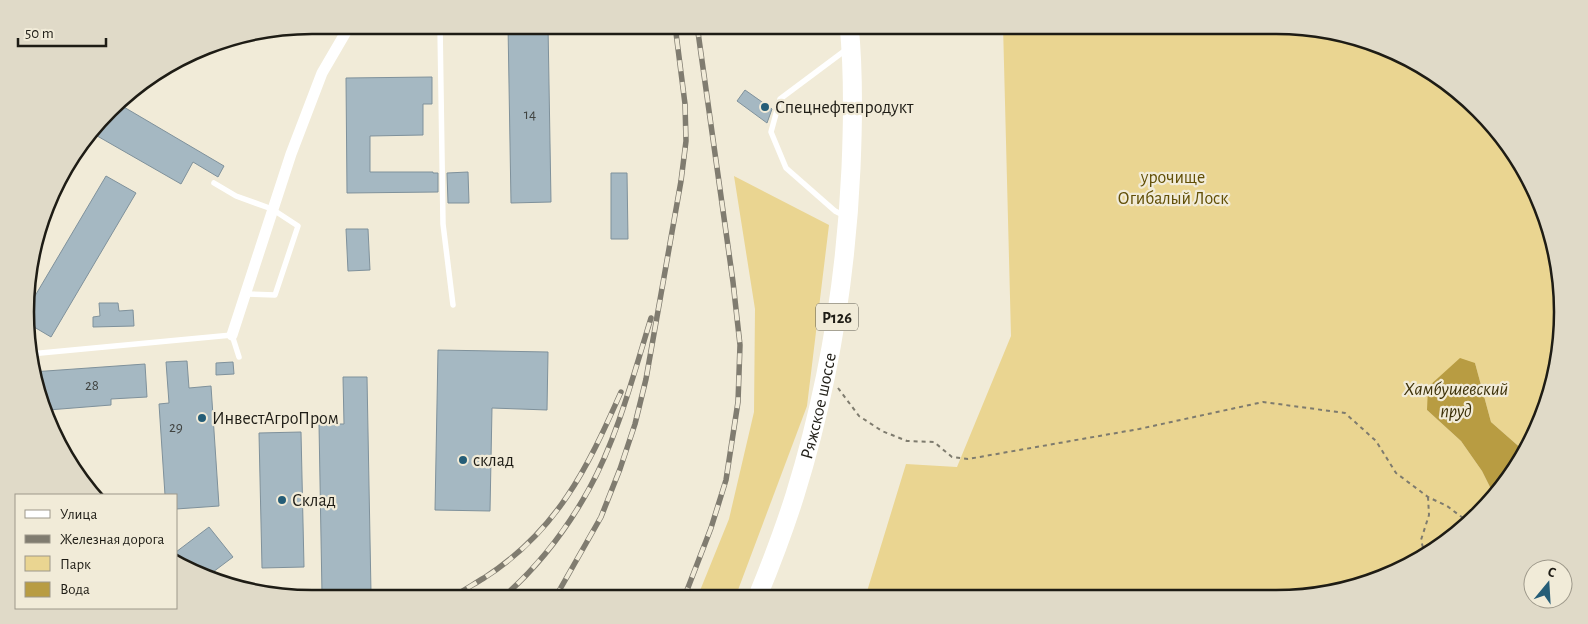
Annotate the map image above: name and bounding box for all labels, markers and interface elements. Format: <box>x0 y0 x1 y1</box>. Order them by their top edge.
scale bar <box>18 15 105 47</box>
text: 50 m <box>25 26 54 41</box>
place label: Спецнефтепродукт <box>775 99 914 117</box>
marker: Спецнефтепродукт <box>759 101 771 113</box>
house number: 14 <box>524 107 536 122</box>
park label: урочище Огибалый Лоск <box>1118 169 1229 208</box>
road number: Р126 <box>816 304 858 330</box>
street label: Ряжское шоссе <box>798 351 840 461</box>
house number: 28 <box>85 378 99 393</box>
water label: Хамбушевский пруд <box>1404 380 1508 421</box>
place label: ИнвестАгроПром <box>212 410 339 428</box>
marker: ИнвестАгроПром <box>196 412 208 424</box>
house number: 29 <box>169 420 183 435</box>
place label: склад <box>473 452 514 470</box>
marker: склад <box>457 454 469 466</box>
place label: Склад <box>292 492 336 510</box>
legend <box>15 494 178 609</box>
marker: Склад <box>276 494 288 506</box>
text: Улица <box>60 507 97 522</box>
text: Железная дорога <box>60 532 165 547</box>
text: Парк <box>60 557 91 572</box>
north arrow <box>1523 559 1573 609</box>
text: С <box>1546 565 1558 581</box>
text: Вода <box>60 582 90 597</box>

